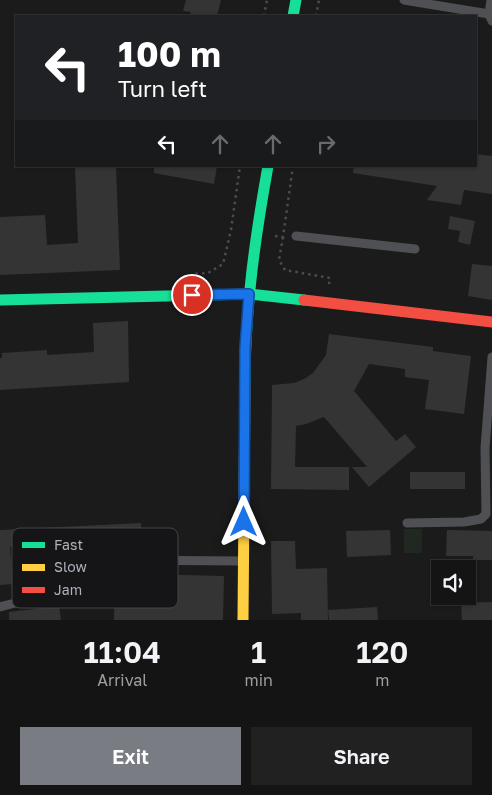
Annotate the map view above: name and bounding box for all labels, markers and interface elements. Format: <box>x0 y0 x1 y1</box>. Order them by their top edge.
text: 100 m <box>118 33 221 75</box>
icon: left <box>35 35 100 100</box>
text: Turn left <box>118 75 207 102</box>
icon: left <box>153 130 181 158</box>
icon: ahead <box>206 130 234 158</box>
icon: ahead <box>259 130 287 158</box>
icon: right <box>312 130 340 158</box>
pin <box>171 274 213 316</box>
icon: arrive <box>178 281 206 309</box>
position arrow <box>217 495 269 547</box>
legend <box>12 528 178 608</box>
text: Fast <box>54 536 83 553</box>
text: Slow <box>54 558 87 575</box>
map controls <box>431 560 476 605</box>
button: sound <box>431 560 476 605</box>
text: Jam <box>54 581 82 598</box>
text: 11:04 <box>83 634 161 670</box>
text: 1 <box>251 634 266 670</box>
text: 120 <box>356 634 409 670</box>
text: Arrival <box>97 670 147 690</box>
text: min <box>245 670 273 690</box>
text: m <box>375 670 389 690</box>
button: Exit <box>20 727 241 785</box>
button: Share <box>251 727 472 785</box>

